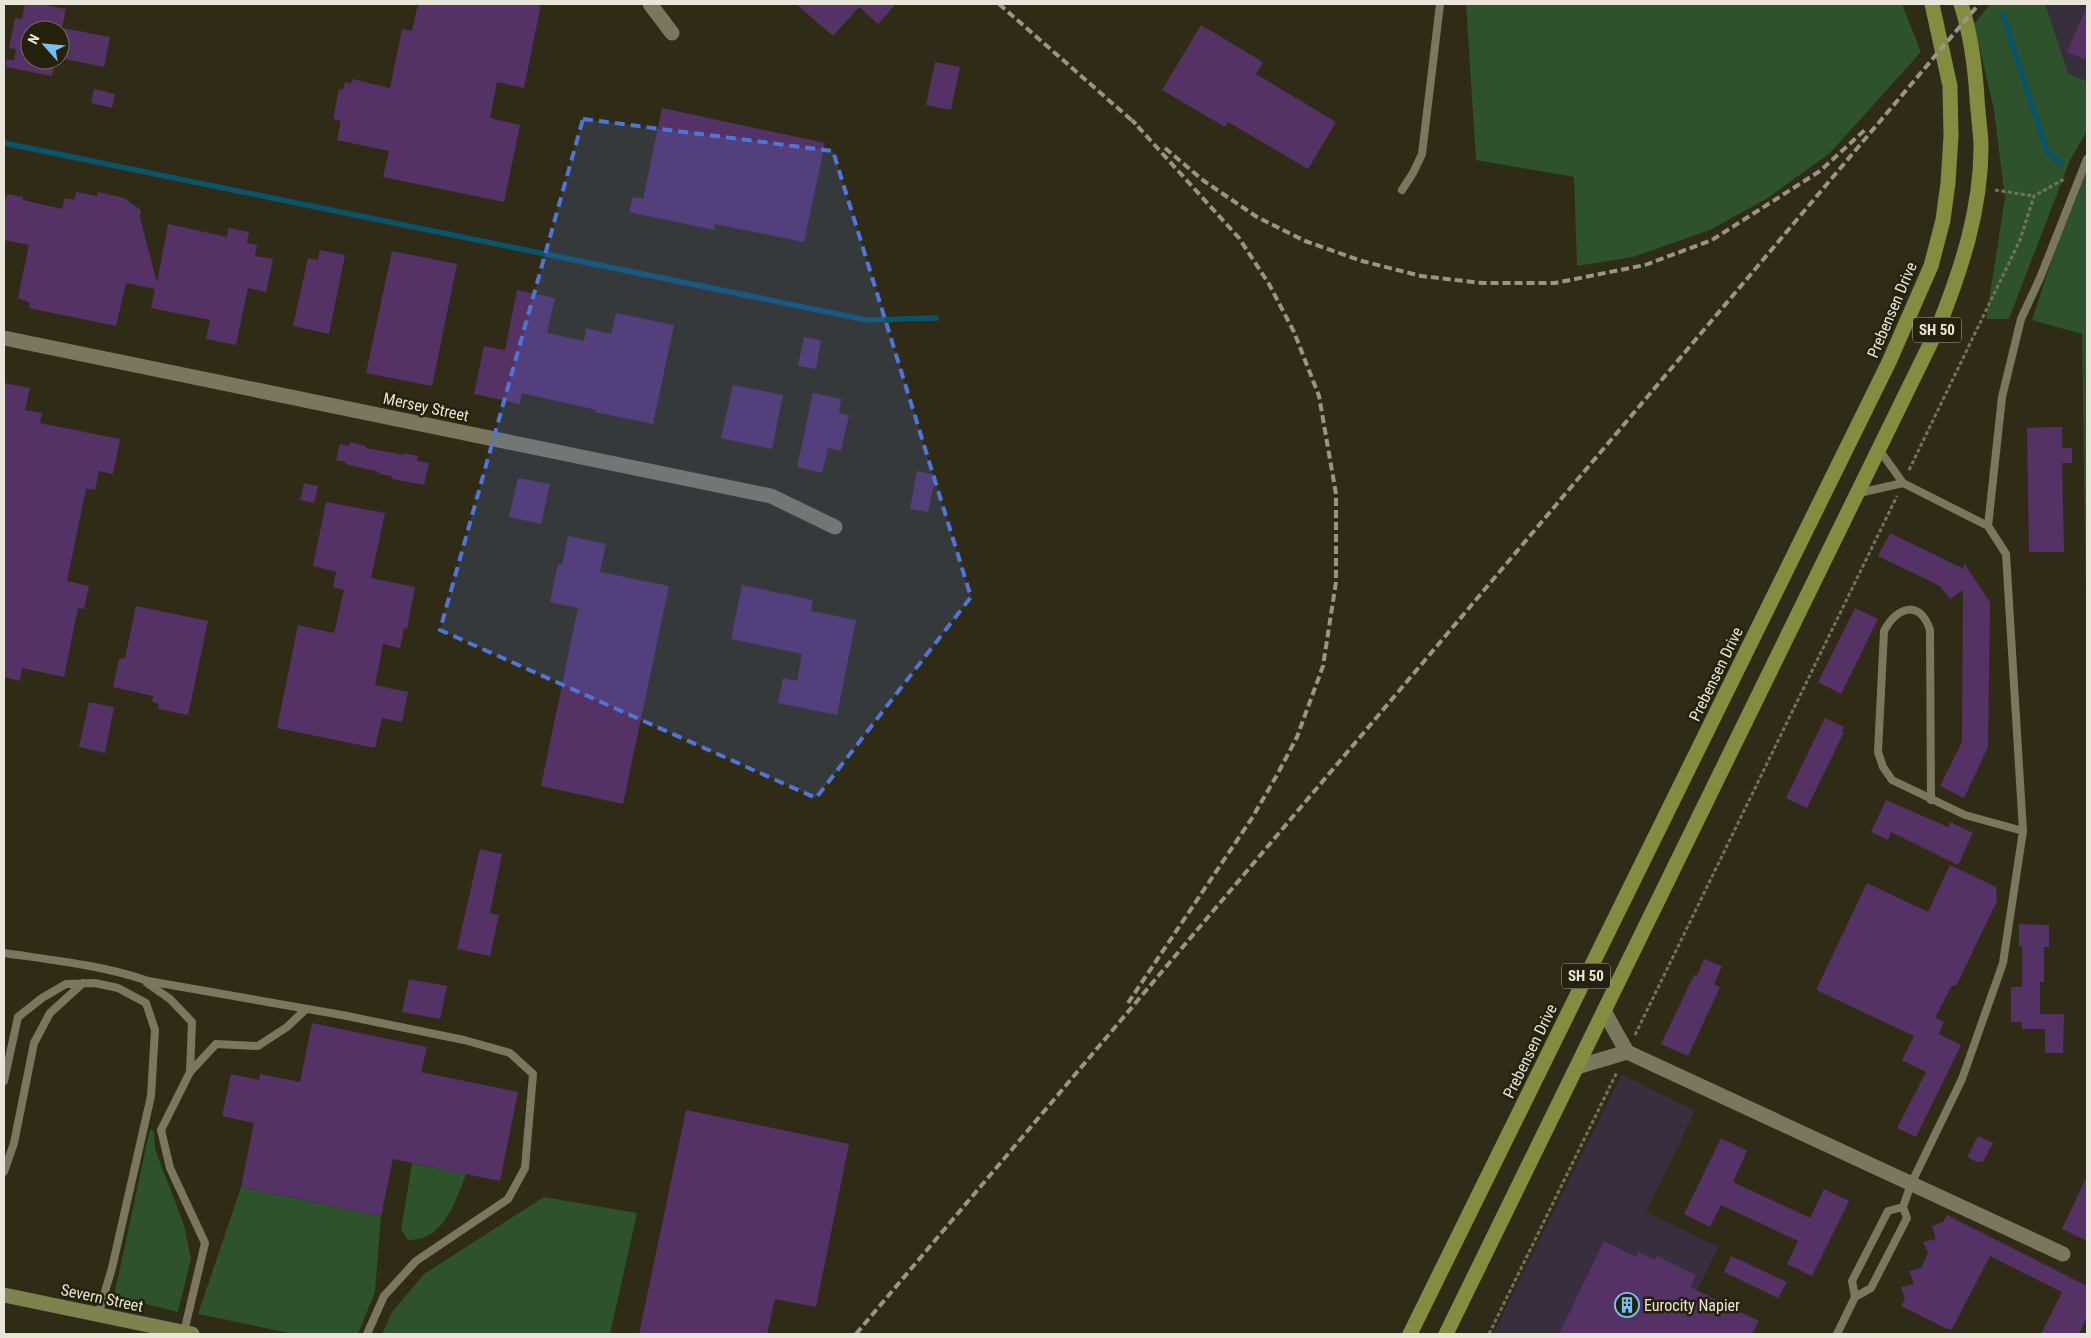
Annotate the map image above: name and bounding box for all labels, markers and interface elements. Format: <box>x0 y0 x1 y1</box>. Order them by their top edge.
north arrow <box>20 20 70 70</box>
text: N <box>24 32 42 47</box>
street label: Prebensen Drive <box>1863 259 1921 361</box>
road number: SH 50 <box>1913 318 1961 342</box>
street label: Mersey Street <box>381 389 471 425</box>
street label: Prebensen Drive <box>1685 624 1747 724</box>
road number: SH 50 <box>1562 964 1610 988</box>
street label: Prebensen Drive <box>1499 1001 1561 1101</box>
street label: Severn Street <box>59 1280 145 1316</box>
building icon: Eurocity Napier <box>1614 1292 1640 1318</box>
place label: Eurocity Napier <box>1644 1296 1740 1315</box>

